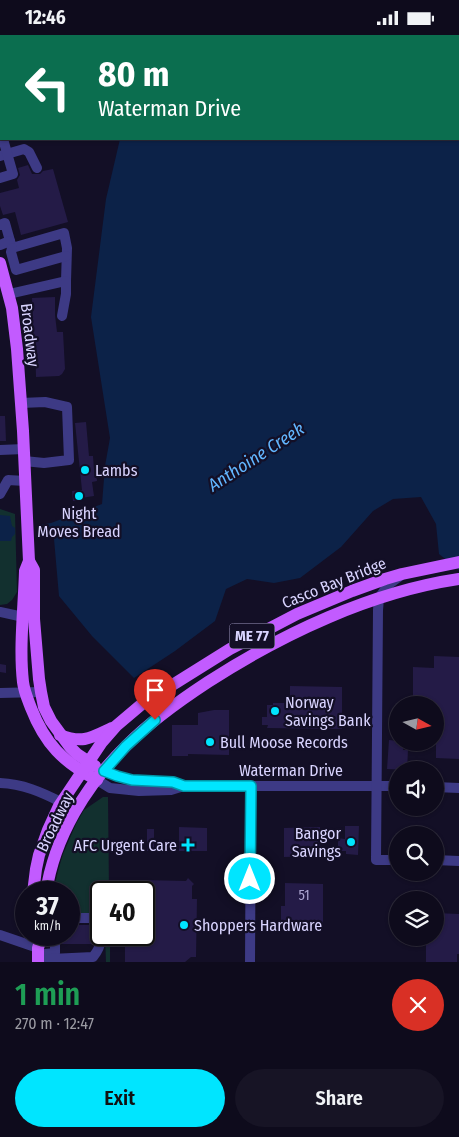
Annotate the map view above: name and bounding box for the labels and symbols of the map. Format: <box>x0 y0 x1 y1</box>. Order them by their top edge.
street label: Broadway <box>17 302 43 369</box>
water label: Anthoine Creek <box>203 418 308 497</box>
place label: Lambs <box>95 461 138 480</box>
marker: Lambs <box>79 464 91 476</box>
marker: Night Moves Bread <box>73 490 85 502</box>
place label: Night Moves Bread <box>37 504 121 541</box>
street label: Casco Bay Bridge <box>279 553 389 613</box>
road number: ME 77 <box>230 623 274 649</box>
pin <box>134 669 176 720</box>
place label: Norway Savings Bank <box>285 693 371 730</box>
north arrow <box>389 696 444 751</box>
marker: Norway Savings Bank <box>269 705 281 717</box>
place label: Bull Moose Records <box>220 733 348 752</box>
marker: Bull Moose Records <box>204 736 216 748</box>
street label: Waterman Drive <box>239 761 343 780</box>
street label: Broadway <box>33 788 78 855</box>
place label: Bangor Savings <box>292 824 341 861</box>
place label: AFC Urgent Care <box>74 836 177 855</box>
marker: Bangor Savings <box>345 836 357 848</box>
marker: AFC Urgent Care <box>181 838 195 852</box>
position arrow <box>223 852 275 904</box>
speed limit sign: 40 <box>90 881 155 946</box>
house number: 51 <box>298 887 310 904</box>
place label: Shoppers Hardware <box>194 916 322 935</box>
marker: Shoppers Hardware <box>178 919 190 931</box>

